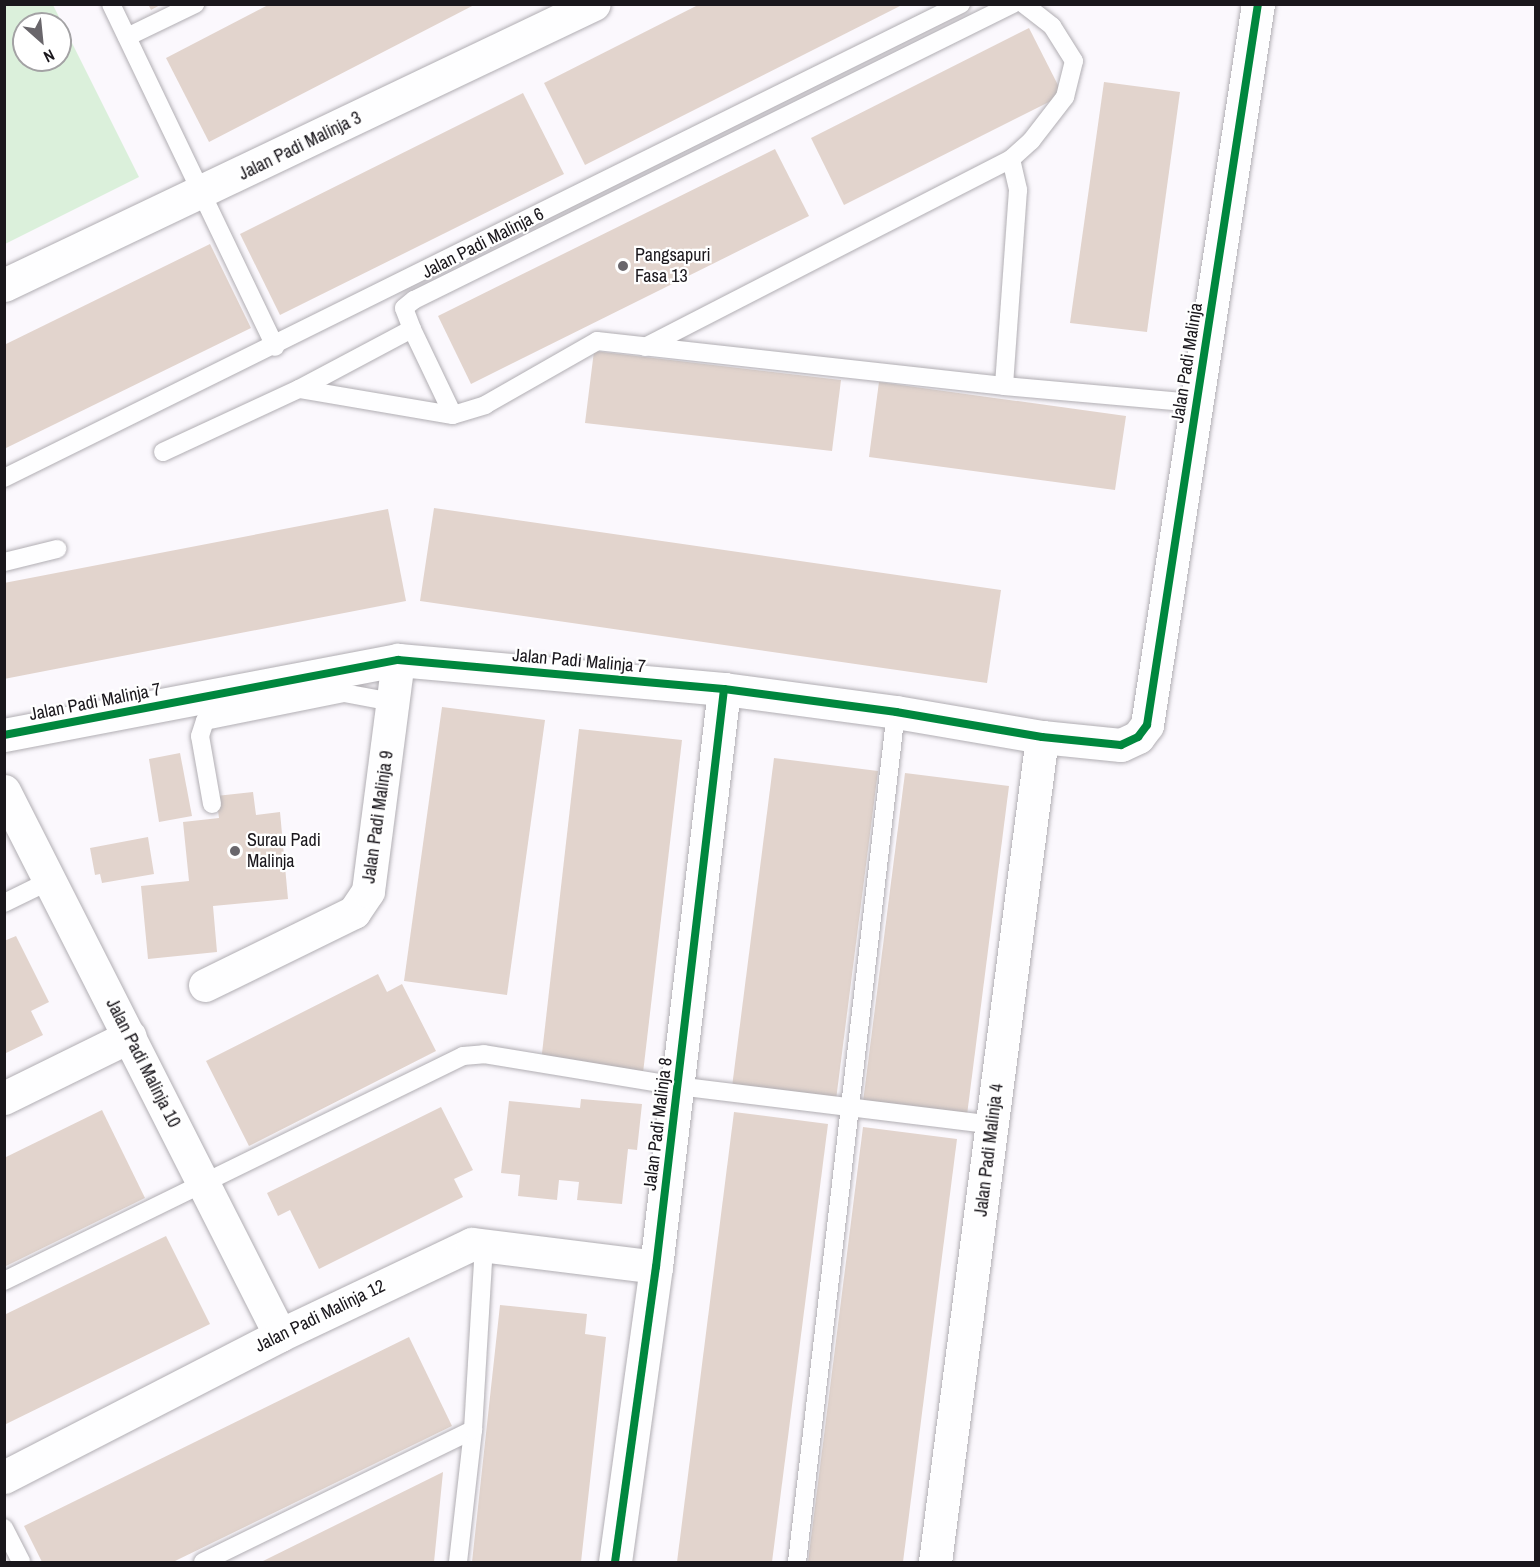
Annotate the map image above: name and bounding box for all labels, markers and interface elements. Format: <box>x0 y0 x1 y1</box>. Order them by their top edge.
north arrow <box>12 12 72 72</box>
text: N <box>40 44 58 68</box>
street label: Jalan Padi Malinja 3 <box>235 107 365 185</box>
street label: Jalan Padi Malinja 6 <box>419 203 547 283</box>
place label: Pangsapuri Fasa 13 <box>635 245 710 288</box>
marker: Pangsapuri Fasa 13 <box>616 259 630 273</box>
street label: Jalan Padi Malinja <box>1167 301 1207 425</box>
street label: Jalan Padi Malinja 7 <box>511 644 647 678</box>
street label: Jalan Padi Malinja 7 <box>27 679 163 725</box>
street label: Jalan Padi Malinja 9 <box>358 749 398 885</box>
place label: Surau Padi Malinja <box>247 830 321 872</box>
marker: Surau Padi Malinja <box>228 844 242 858</box>
street label: Jalan Padi Malinja 10 <box>101 995 185 1131</box>
street label: Jalan Padi Malinja 8 <box>639 1056 677 1192</box>
street label: Jalan Padi Malinja 4 <box>970 1082 1008 1218</box>
street label: Jalan Padi Malinja 12 <box>251 1275 389 1357</box>

